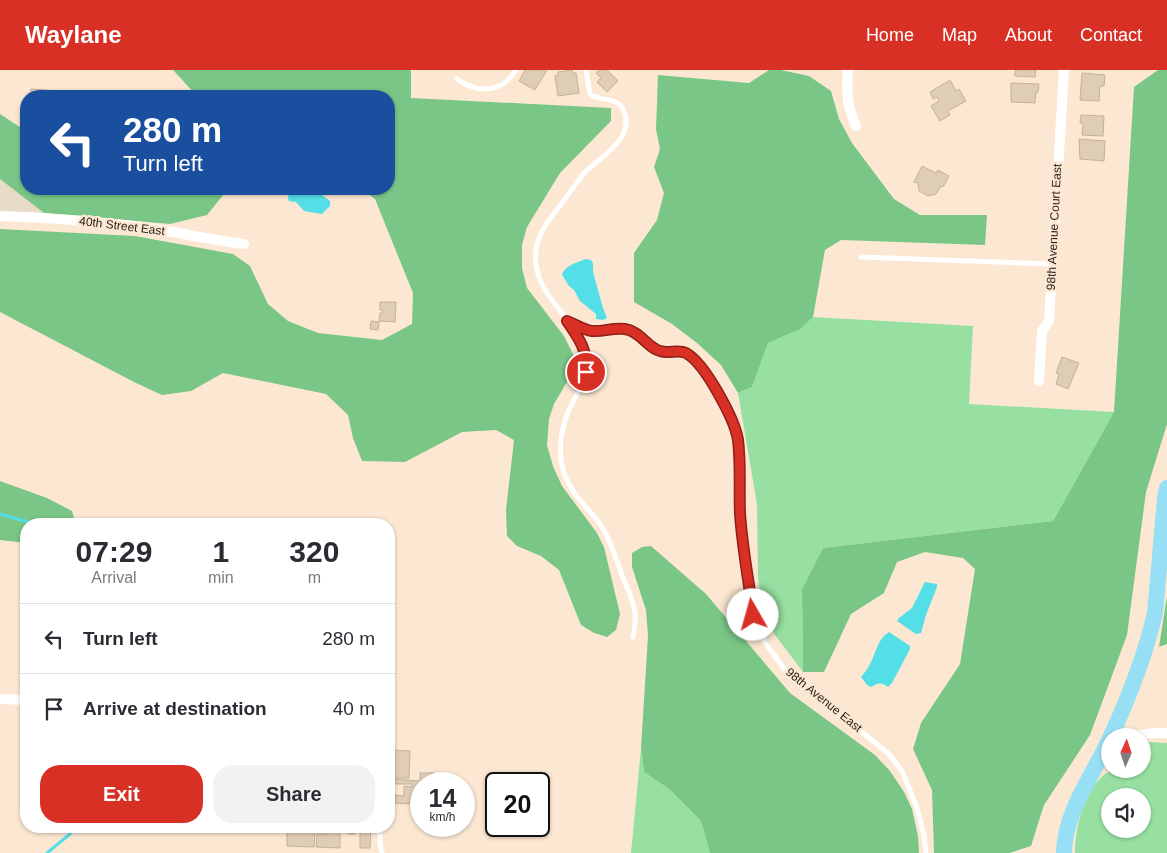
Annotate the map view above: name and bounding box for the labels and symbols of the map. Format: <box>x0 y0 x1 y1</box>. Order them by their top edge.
street label: 98th Avenue Court East <box>1044 163 1064 291</box>
street label: 40th Street East <box>78 214 166 238</box>
pin <box>565 351 607 393</box>
position arrow <box>726 588 778 640</box>
street label: 98th Avenue East <box>783 665 865 735</box>
north arrow <box>1101 728 1151 778</box>
speed limit sign: 20 <box>485 772 550 837</box>

